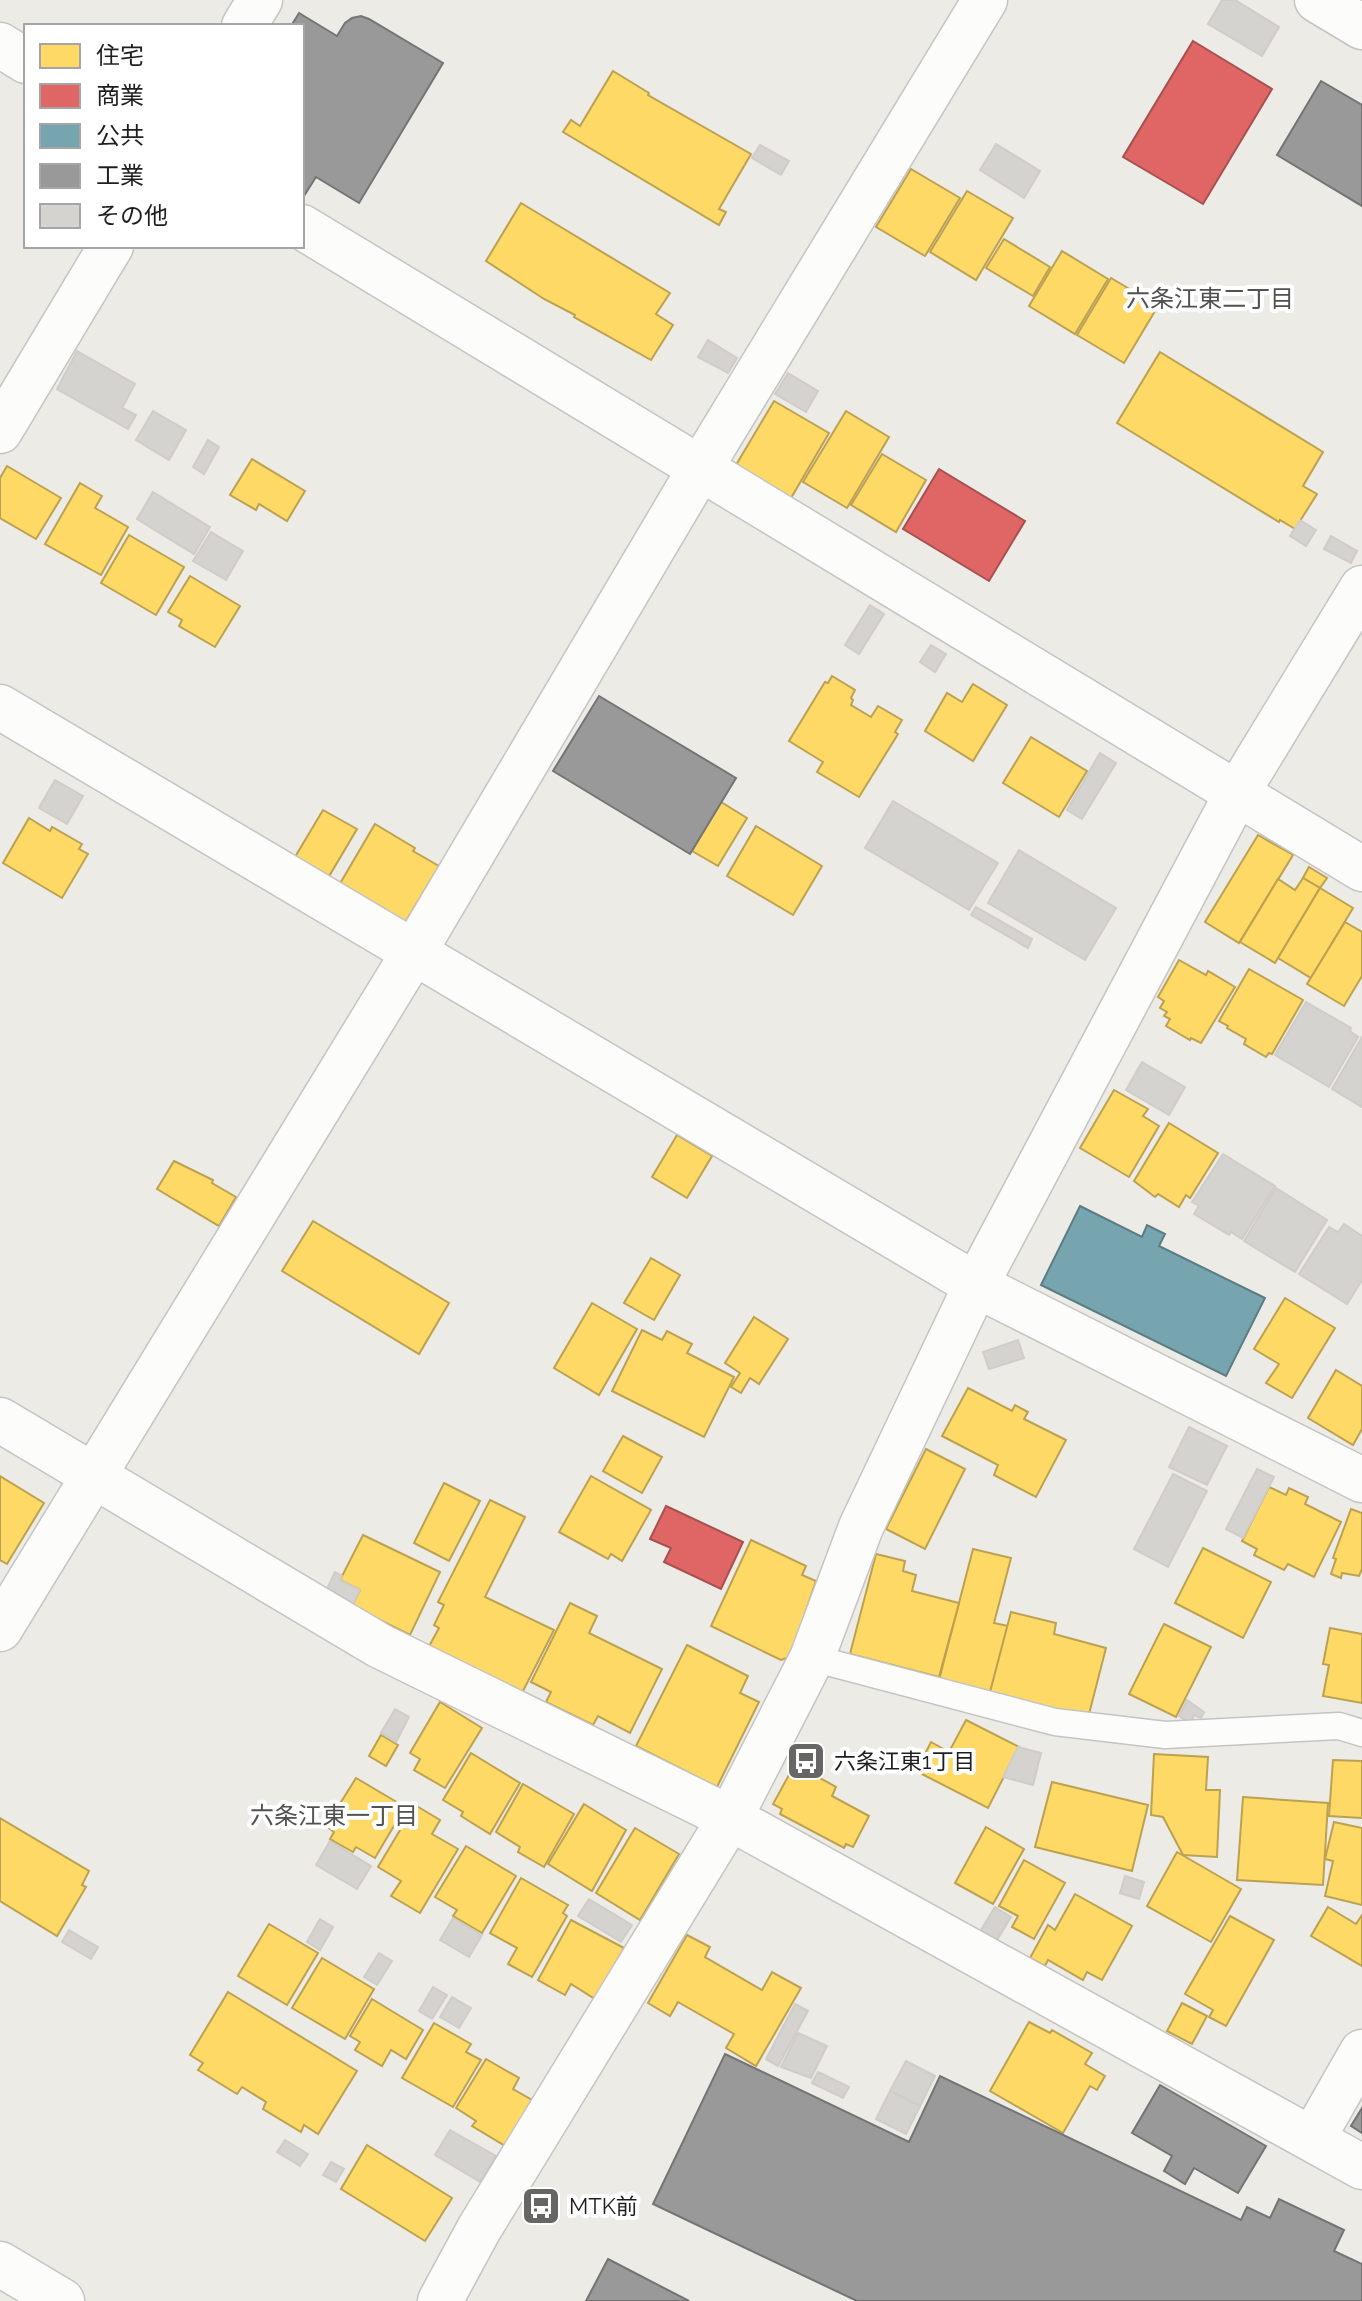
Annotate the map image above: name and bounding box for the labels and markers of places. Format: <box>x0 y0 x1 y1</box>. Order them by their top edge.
bus stop icon: 六条江東1丁目 <box>785 1740 827 1782</box>
place label: 六条江東1丁目 <box>834 1748 975 1774</box>
bus stop icon: MTK前 <box>520 2185 562 2227</box>
place label: MTK前 <box>569 2193 638 2219</box>

